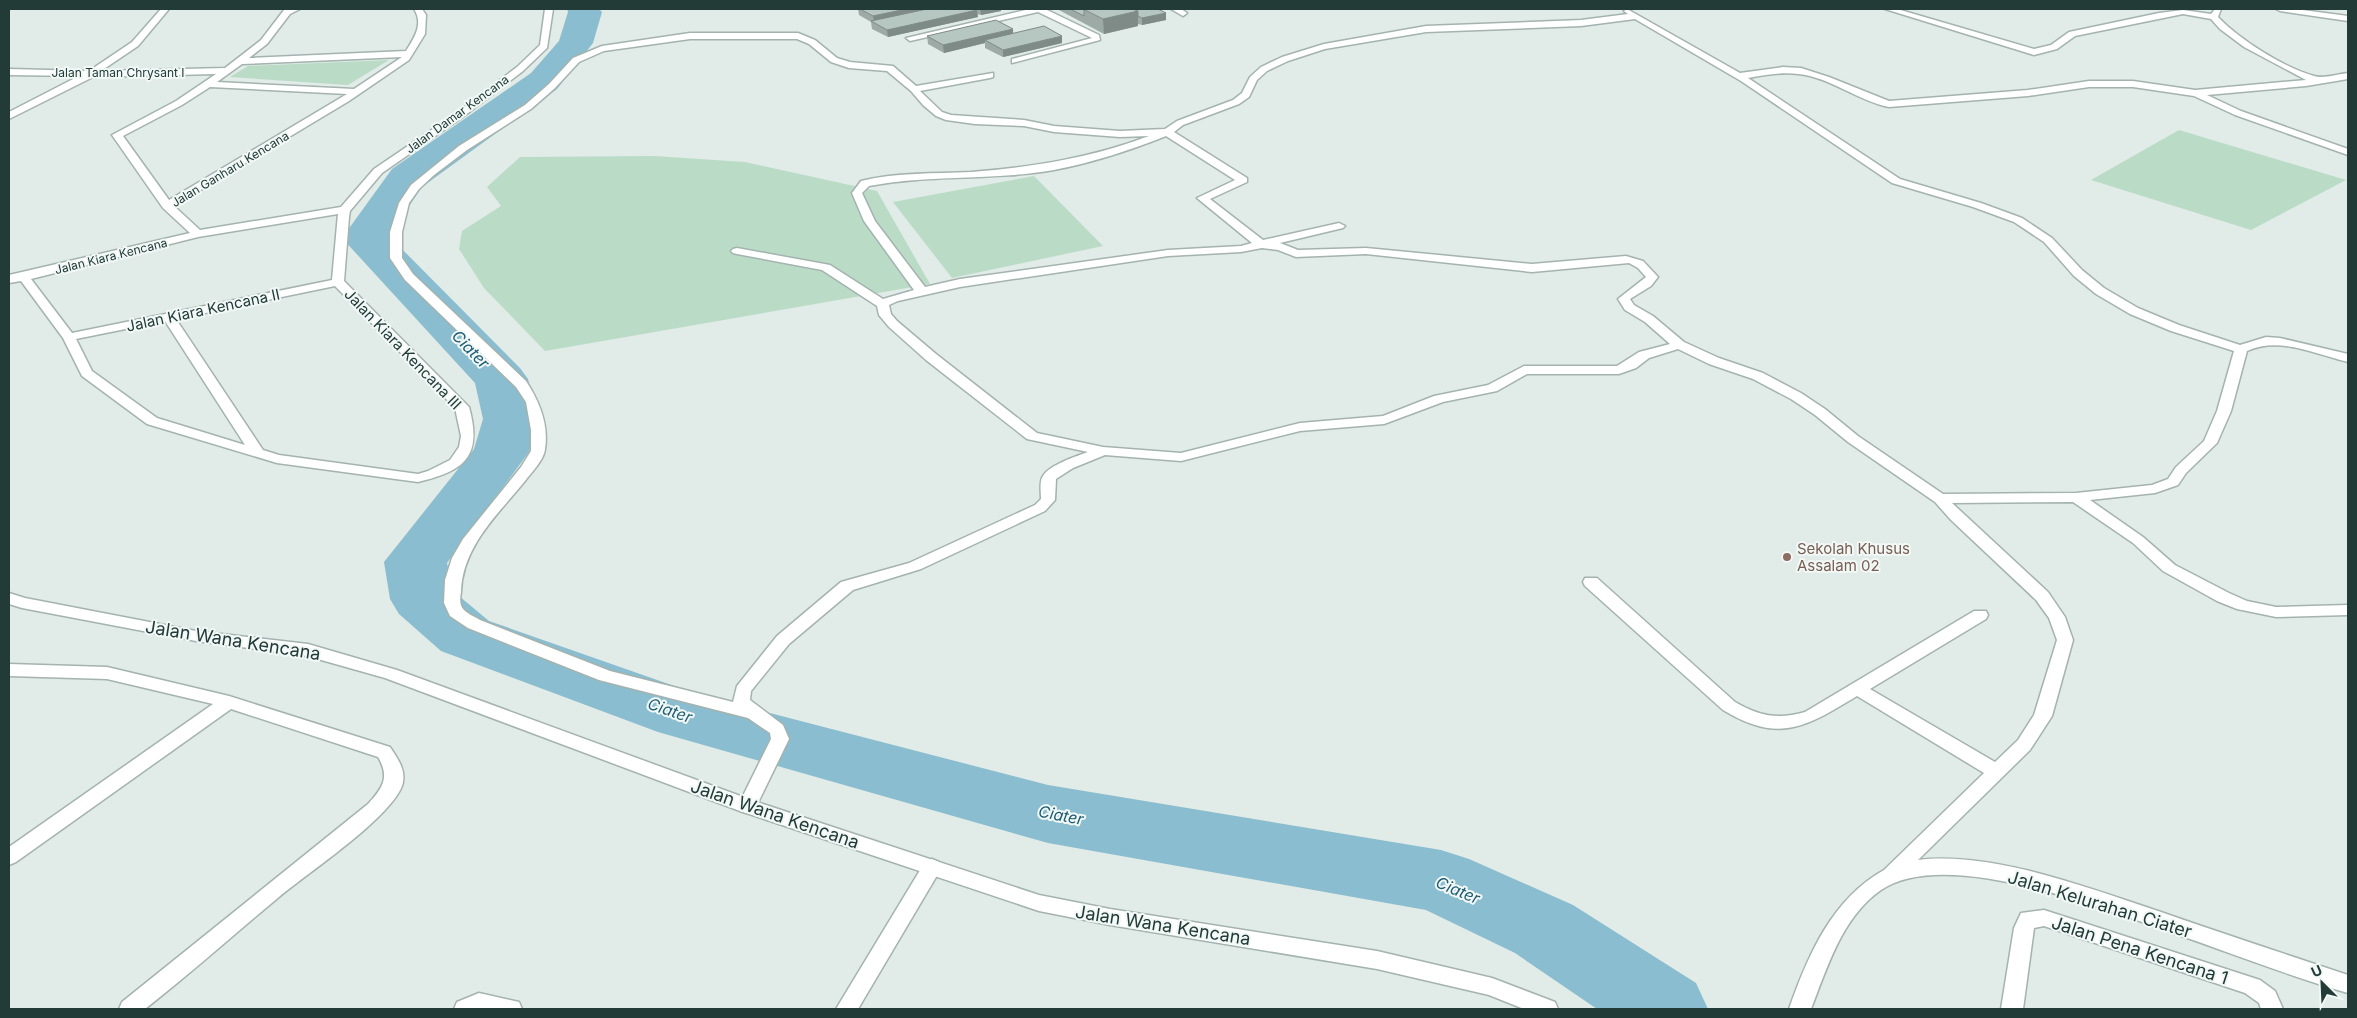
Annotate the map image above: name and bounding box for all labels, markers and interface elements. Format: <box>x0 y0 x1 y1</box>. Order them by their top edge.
street label: Jalan Taman Chrysant I <box>51 65 185 80</box>
street label: Jalan Damar Kencana <box>403 72 511 156</box>
street label: Jalan Ganharu Kencana <box>168 128 292 210</box>
street label: Jalan Kiara Kencana <box>53 235 169 277</box>
street label: Jalan Kiara Kencana II <box>124 284 282 336</box>
street label: Jalan Kiara Kencana III <box>340 285 466 413</box>
water label: Ciater <box>448 326 495 373</box>
place label: Sekolah Khusus Assalam 02 <box>1797 539 1910 575</box>
marker: Sekolah Khusus Assalam 02 <box>1781 551 1793 563</box>
street label: Jalan Wana Kencana <box>144 616 322 664</box>
water label: Ciater <box>645 693 696 727</box>
street label: Jalan Wana Kencana <box>688 775 862 853</box>
water label: Ciater <box>1037 801 1086 829</box>
street label: Jalan Kelurahan Ciater <box>2005 866 2195 942</box>
water label: Ciater <box>1433 872 1484 909</box>
street label: Jalan Wana Kencana <box>1074 901 1252 949</box>
street label: Jalan Pena Kencana 1 <box>2049 912 2231 988</box>
north arrow <box>2297 958 2347 1008</box>
text: U <box>2308 961 2325 981</box>

